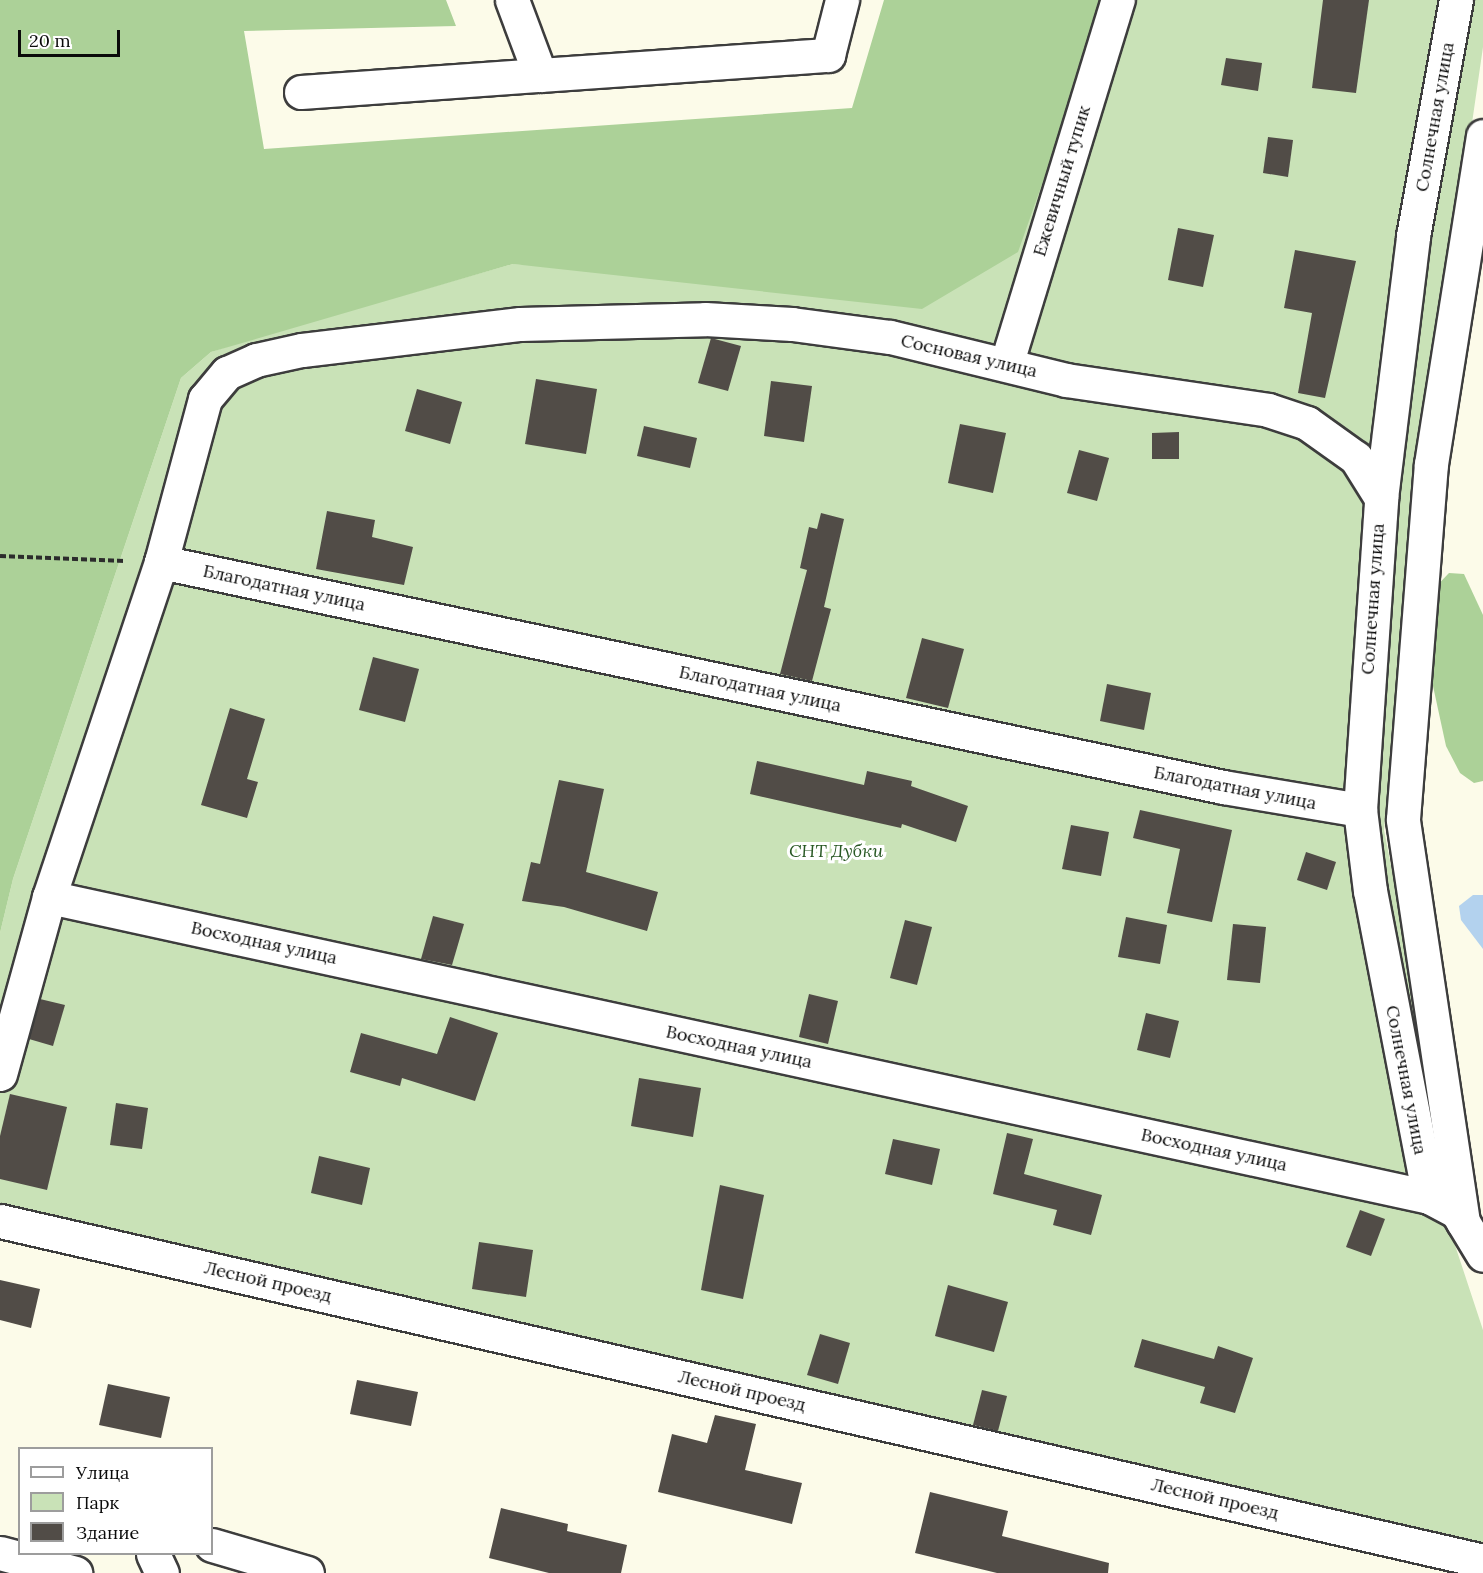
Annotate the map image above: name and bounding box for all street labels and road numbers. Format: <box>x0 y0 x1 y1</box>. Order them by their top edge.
street label: Солнечная улица <box>1411 41 1459 193</box>
street label: Ежевичный тупик <box>1029 103 1095 259</box>
street label: Сосновая улица <box>899 330 1039 382</box>
street label: Солнечная улица <box>1357 523 1389 675</box>
street label: Благодатная улица <box>201 560 367 616</box>
street label: Благодатная улица <box>677 661 843 717</box>
street label: Благодатная улица <box>1152 762 1318 814</box>
street label: Восходная улица <box>189 917 339 969</box>
street label: Солнечная улица <box>1381 1004 1431 1156</box>
street label: Восходная улица <box>664 1021 814 1073</box>
street label: Восходная улица <box>1139 1124 1289 1176</box>
street label: Лесной проезд <box>202 1257 334 1307</box>
street label: Лесной проезд <box>676 1366 808 1416</box>
street label: Лесной проезд <box>1149 1474 1281 1524</box>

